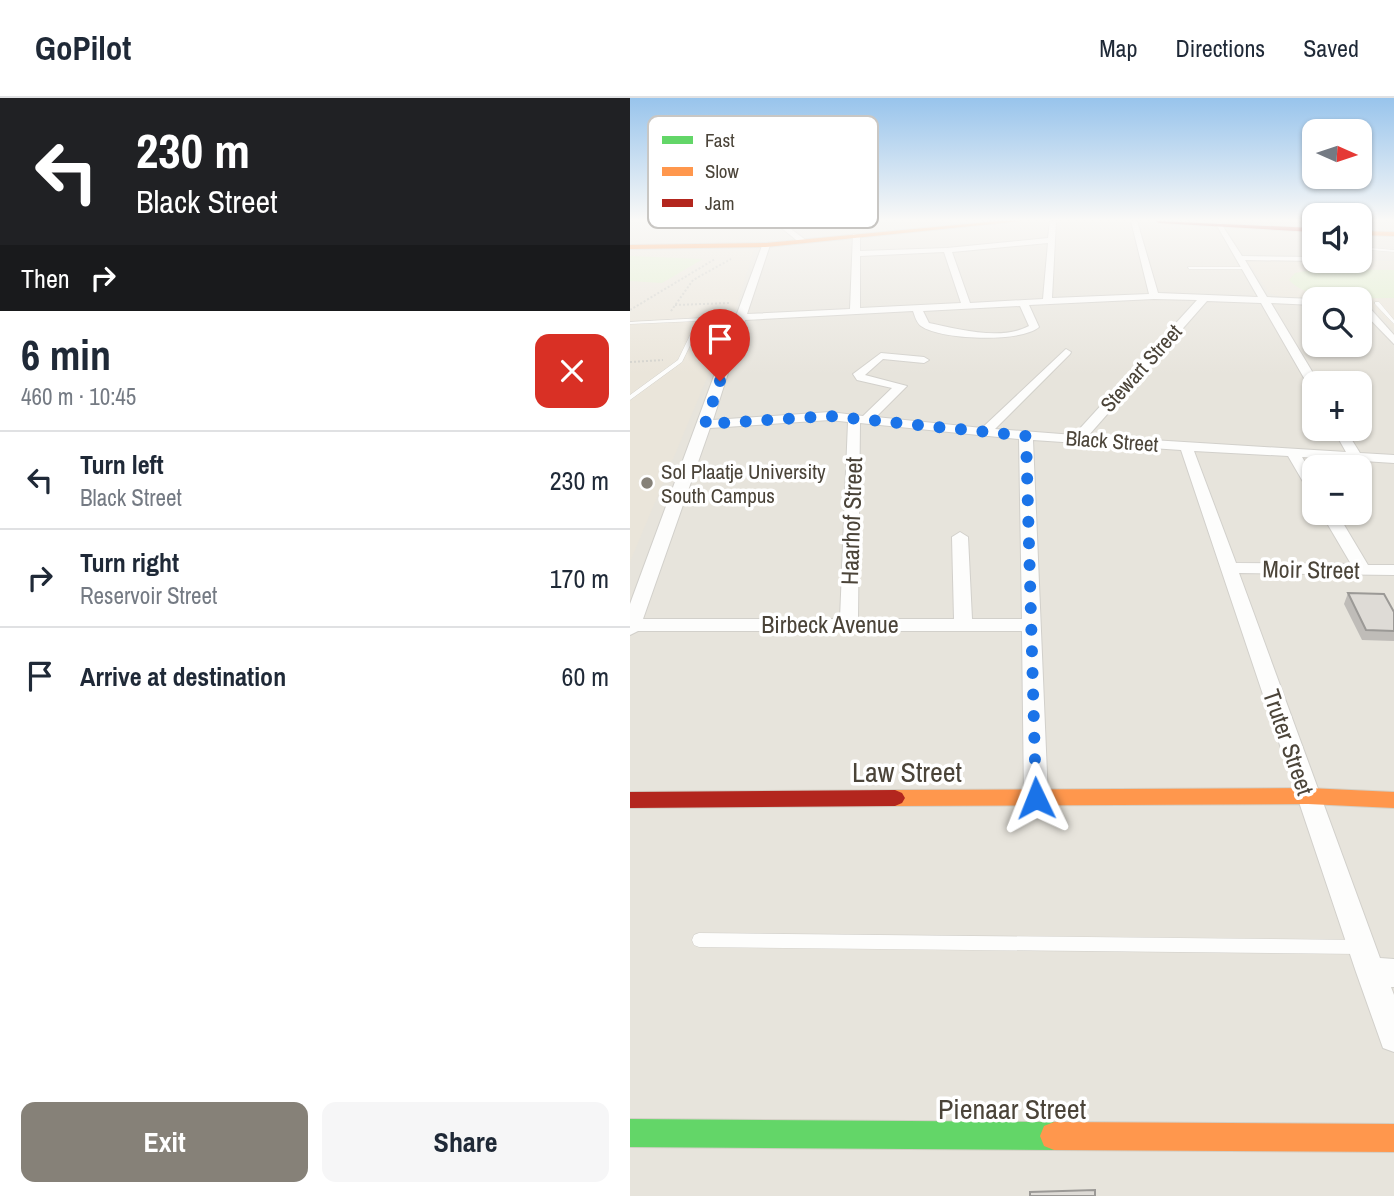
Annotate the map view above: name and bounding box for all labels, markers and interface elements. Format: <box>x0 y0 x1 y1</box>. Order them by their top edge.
text: GoPilot <box>35 26 131 70</box>
text: Map <box>1099 32 1137 64</box>
text: Directions <box>1175 32 1265 64</box>
text: Saved <box>1303 32 1359 64</box>
legend <box>648 116 878 228</box>
text: 230 m <box>136 117 250 183</box>
north arrow <box>1302 119 1372 189</box>
map controls <box>1302 119 1372 525</box>
icon: left <box>21 126 112 217</box>
text: Fast <box>705 127 735 153</box>
text: Slow <box>705 158 740 184</box>
text: Black Street <box>136 180 277 223</box>
text: Jam <box>705 190 734 216</box>
button: sound <box>1302 203 1372 273</box>
icon: right <box>84 259 122 297</box>
text: Then <box>21 261 70 296</box>
button: search <box>1302 287 1372 357</box>
pin <box>690 309 750 381</box>
street label: Stewart Street <box>1094 318 1188 418</box>
icon: arrive <box>701 320 739 358</box>
text: 6 min <box>21 327 111 383</box>
button: close <box>535 334 609 408</box>
button: + <box>1302 371 1372 441</box>
text: 460 m · 10:45 <box>21 381 136 412</box>
street label: Black Street <box>1065 423 1160 459</box>
text: Turn left <box>80 447 164 482</box>
button: − <box>1302 455 1372 525</box>
street label: Haarhof Street <box>833 456 869 586</box>
place label: Sol Plaatje University South Campus <box>661 457 826 510</box>
icon: left <box>21 461 59 499</box>
text: 230 m <box>550 463 609 498</box>
marker: Sol Plaatje University South Campus <box>639 475 655 491</box>
text: Black Street <box>80 482 182 513</box>
text: Turn right <box>80 545 179 580</box>
street label: Moir Street <box>1262 552 1360 586</box>
icon: right <box>21 559 59 597</box>
text: 170 m <box>550 561 609 596</box>
text: Reservoir Street <box>80 580 217 611</box>
street label: Birbeck Avenue <box>761 608 899 640</box>
icon: arrive <box>21 657 59 695</box>
text: Arrive at destination <box>80 659 286 694</box>
text: 60 m <box>562 659 609 694</box>
street label: Truter Street <box>1256 685 1322 800</box>
street label: Law Street <box>852 753 962 791</box>
position arrow <box>999 761 1073 835</box>
street label: Pienaar Street <box>938 1090 1086 1128</box>
button: Exit <box>21 1102 308 1182</box>
button: Share <box>322 1102 609 1182</box>

